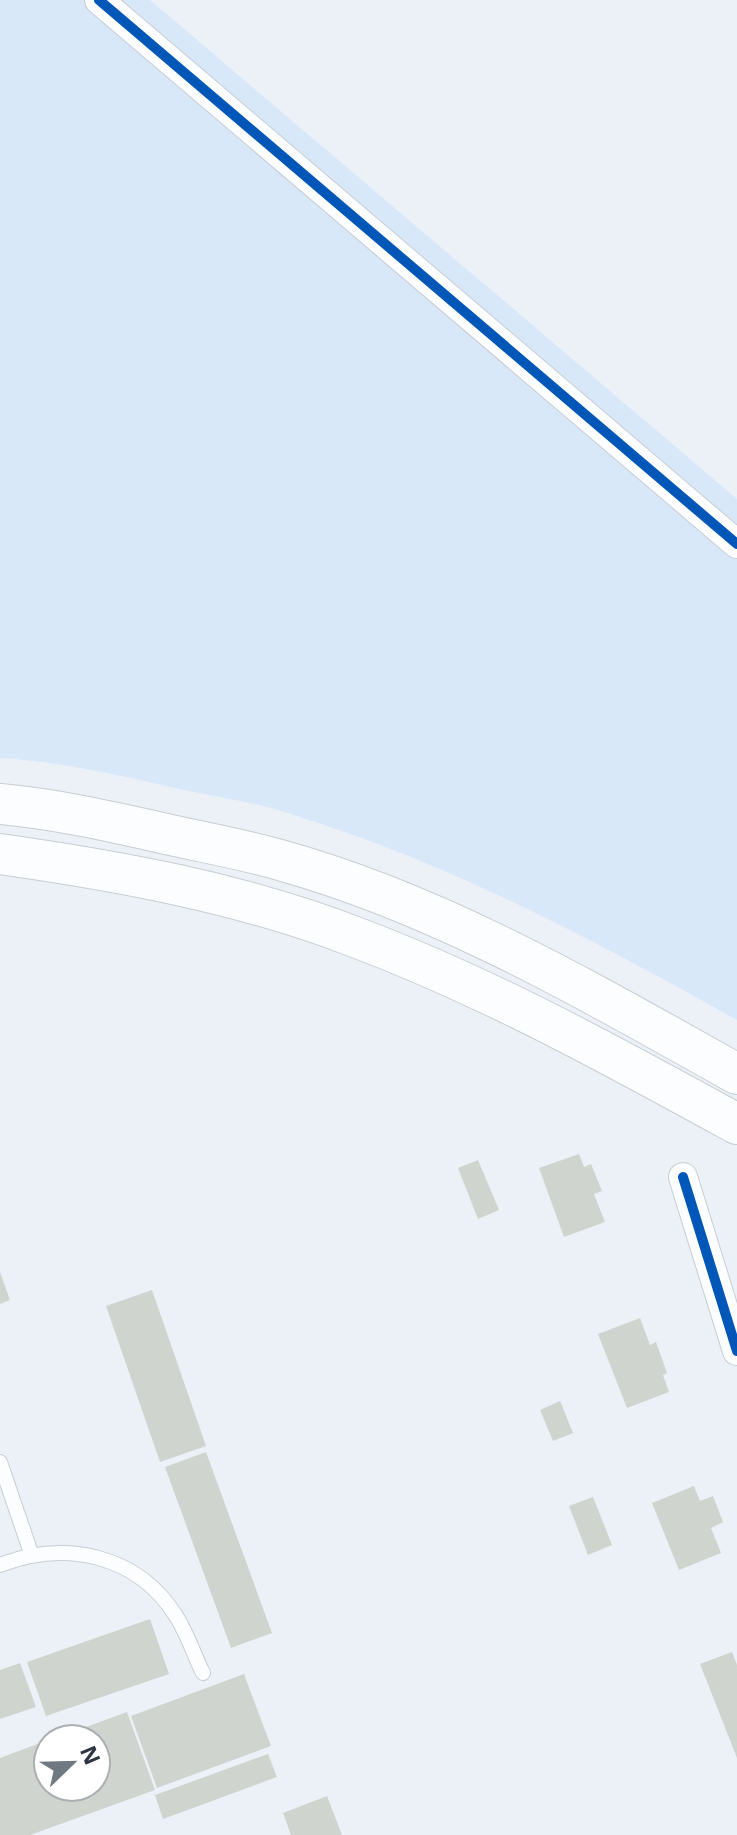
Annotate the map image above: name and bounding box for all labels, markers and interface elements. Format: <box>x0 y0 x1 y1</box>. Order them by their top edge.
north arrow <box>32 1723 112 1803</box>
text: N <box>74 1741 109 1769</box>

